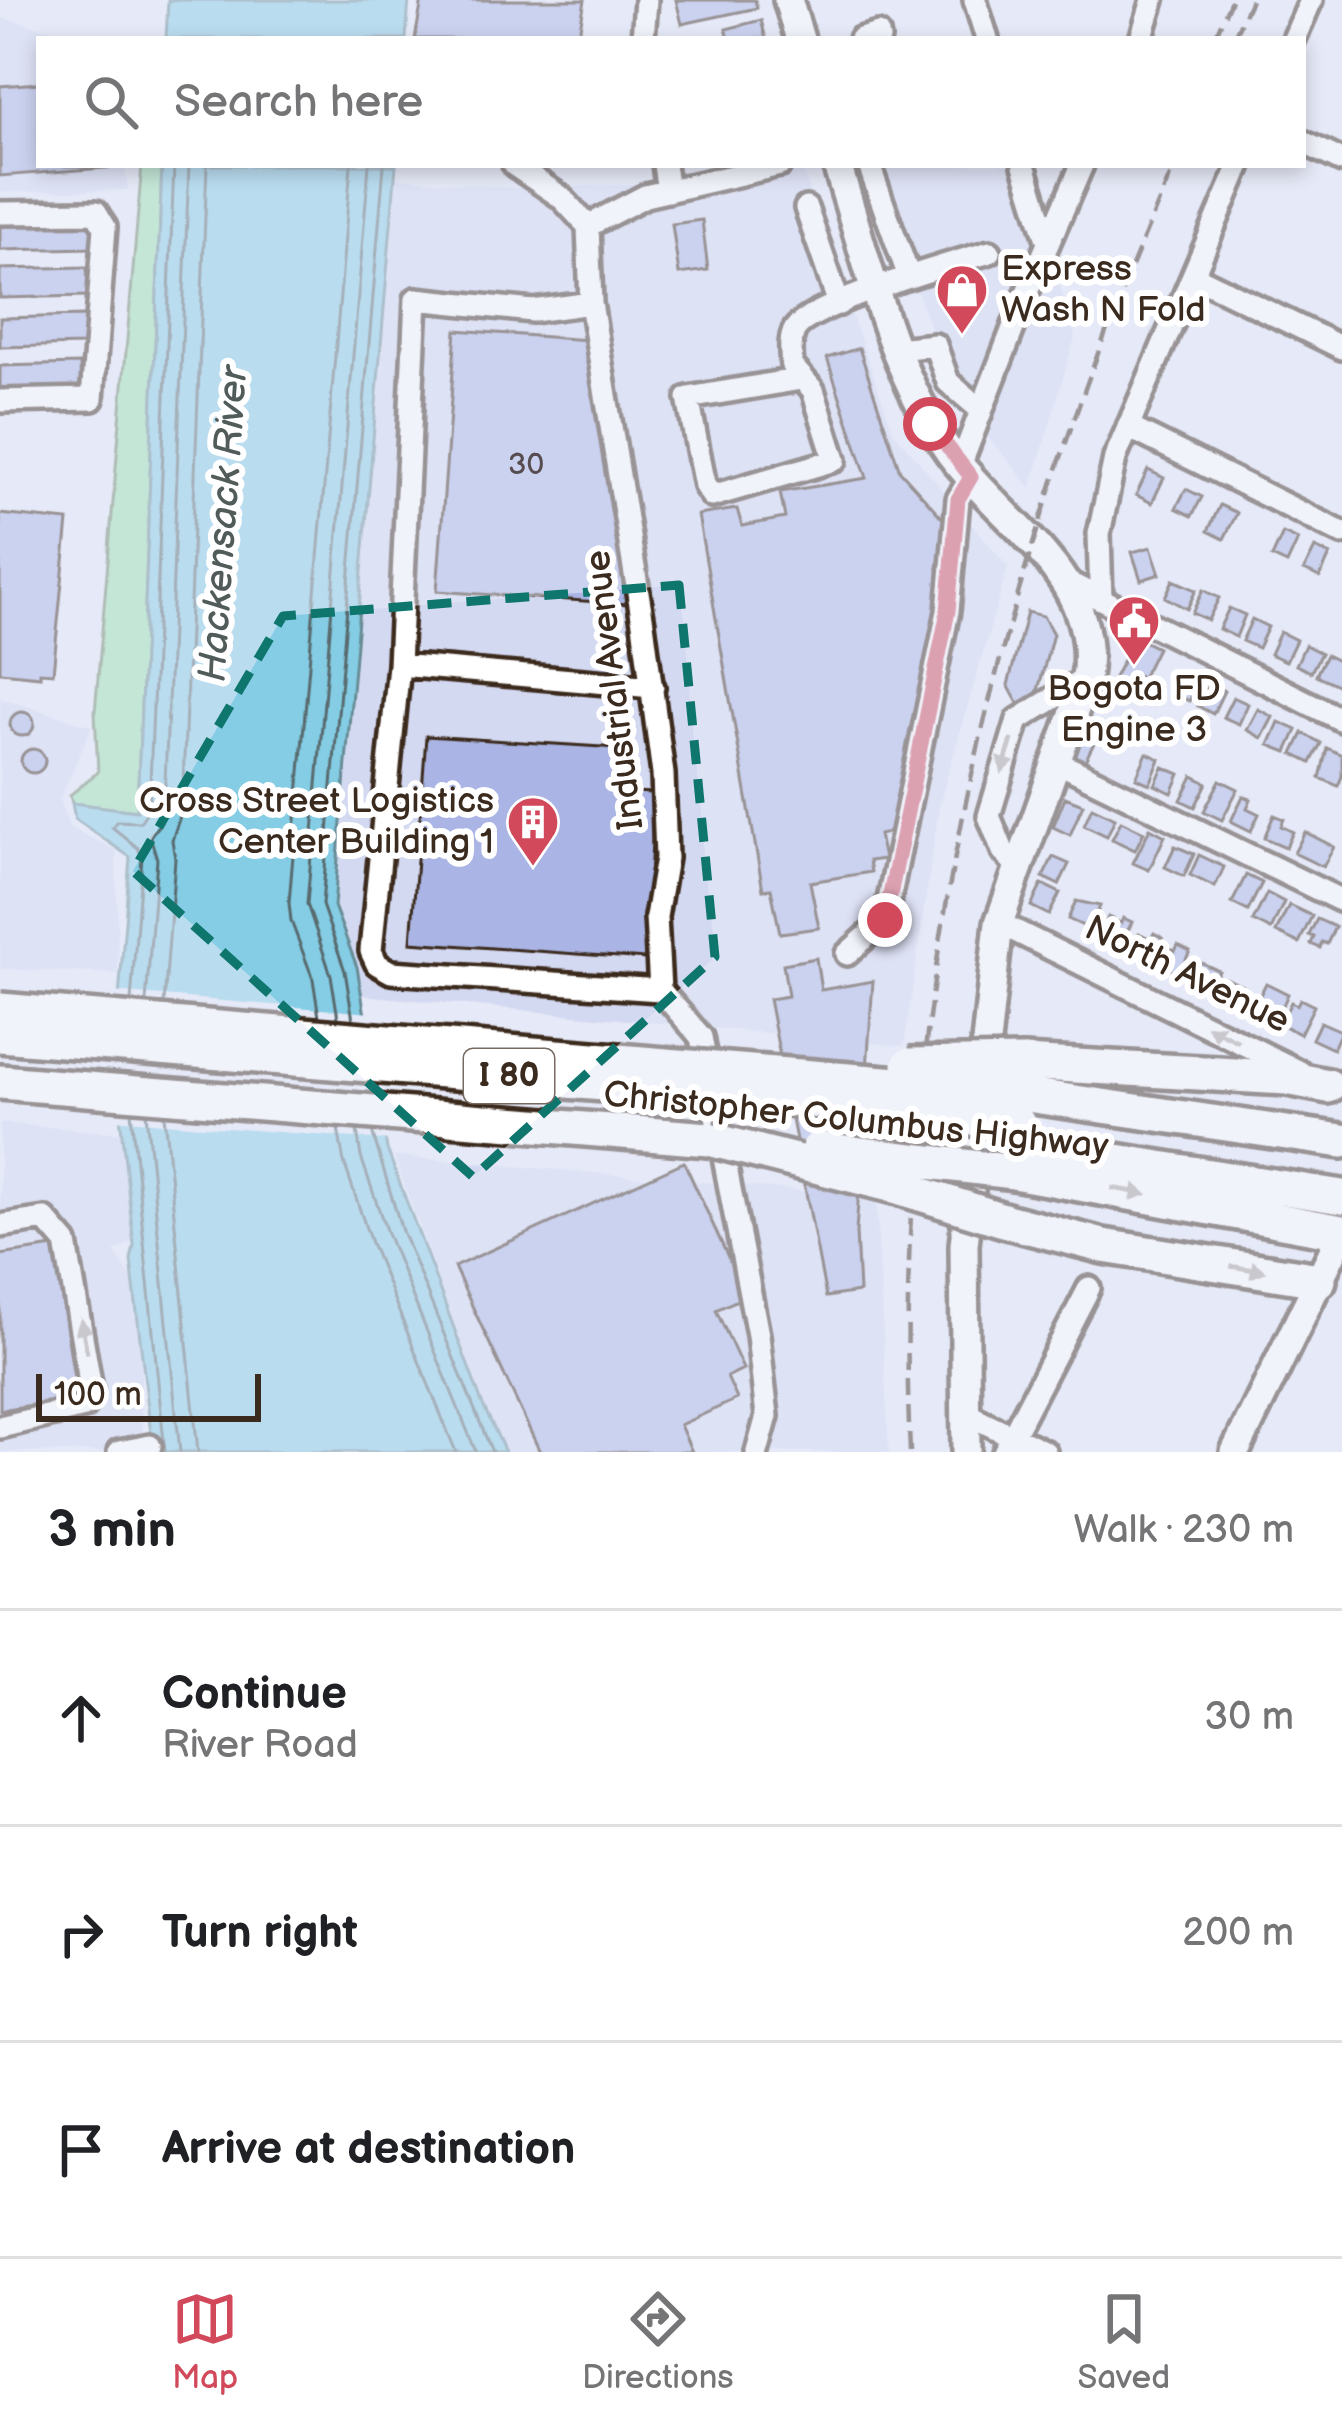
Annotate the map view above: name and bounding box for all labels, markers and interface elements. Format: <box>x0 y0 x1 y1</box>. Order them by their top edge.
search box <box>36 36 1306 168</box>
icon: search <box>78 69 144 135</box>
text: Search here <box>174 75 423 130</box>
place label: Express Wash N Fold <box>1001 248 1206 332</box>
shop icon: Express Wash N Fold <box>934 262 990 336</box>
water label: Hackensack River <box>190 362 259 683</box>
route start <box>903 397 957 451</box>
house number: 30 <box>508 447 544 483</box>
street label: Industrial Avenue <box>577 548 653 832</box>
public building icon: Bogota FD Engine 3 <box>1106 593 1162 667</box>
place label: Bogota FD Engine 3 <box>1047 668 1221 752</box>
one-way arrow <box>997 738 1015 775</box>
place label: Cross Street Logistics Center Building 1 <box>139 780 494 864</box>
building icon: Cross Street Logistics Center Building 1 <box>505 794 561 868</box>
route end <box>858 893 912 947</box>
street label: North Avenue <box>1078 907 1296 1043</box>
one-way arrow <box>1206 1024 1240 1044</box>
road number: I 80 <box>464 1049 554 1103</box>
street label: Christopher Columbus Highway <box>601 1073 1111 1169</box>
one-way arrow <box>1111 1182 1148 1201</box>
one-way arrow <box>1229 1260 1267 1279</box>
one-way arrow <box>74 1316 93 1354</box>
scale bar <box>36 1368 261 1421</box>
text: 100 m <box>54 1375 142 1415</box>
text: 3 min <box>48 1500 176 1561</box>
text: Walk · 230 m <box>1073 1507 1294 1554</box>
text: Continue <box>162 1667 347 1722</box>
icon: ahead <box>48 1685 114 1751</box>
text: 30 m <box>1204 1694 1294 1741</box>
text: River Road <box>162 1722 358 1769</box>
icon: right <box>48 1901 114 1967</box>
text: Turn right <box>162 1906 358 1961</box>
text: 200 m <box>1182 1910 1294 1957</box>
icon: arrive <box>48 2117 114 2183</box>
text: Arrive at destination <box>162 2122 575 2177</box>
tab: Map <box>172 2286 238 2398</box>
tab: Directions <box>582 2286 734 2398</box>
tab: Saved <box>1077 2286 1170 2398</box>

